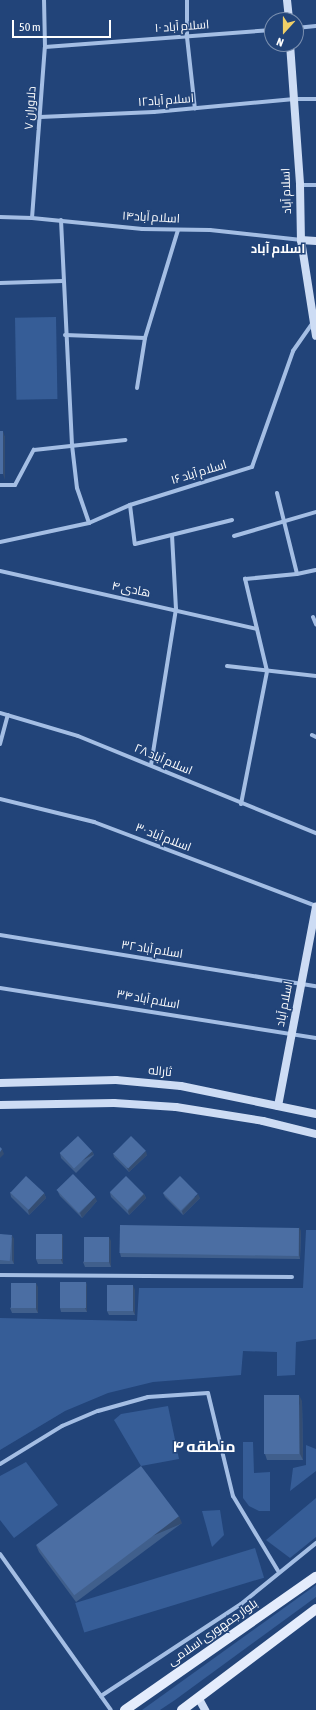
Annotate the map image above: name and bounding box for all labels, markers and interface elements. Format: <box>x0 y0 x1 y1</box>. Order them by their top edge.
scale bar <box>14 12 113 38</box>
north arrow <box>264 12 304 52</box>
street label: اسلام آباد ۱۰ <box>154 18 210 36</box>
text: 50 m <box>19 20 41 34</box>
text: N <box>275 36 285 49</box>
street label: دلاوران ۷ <box>22 86 40 130</box>
street label: اسلام آباد۱۲ <box>137 92 195 110</box>
street label: اسلام آباد <box>279 168 295 214</box>
street label: اسلام آباد۱۴ <box>122 209 180 227</box>
district label: اسلام آباد <box>251 241 305 257</box>
street label: اسلام آباد ۱۶ <box>170 458 228 488</box>
street label: هادی ۴ <box>110 579 152 601</box>
street label: اسلام آباد ۲۸ <box>132 741 194 779</box>
street label: اسلام آباد ۳۰ <box>133 821 193 855</box>
street label: اسلام آباد ۳۲ <box>120 938 184 962</box>
street label: اسلام آباد <box>274 980 296 1028</box>
street label: اسلام آباد ۳۴ <box>115 987 181 1013</box>
street label: ثاراله <box>148 1064 172 1080</box>
district label: منطقه ۴ <box>172 1436 236 1456</box>
street label: بلوار جمهوری اسلامی <box>165 1597 261 1669</box>

